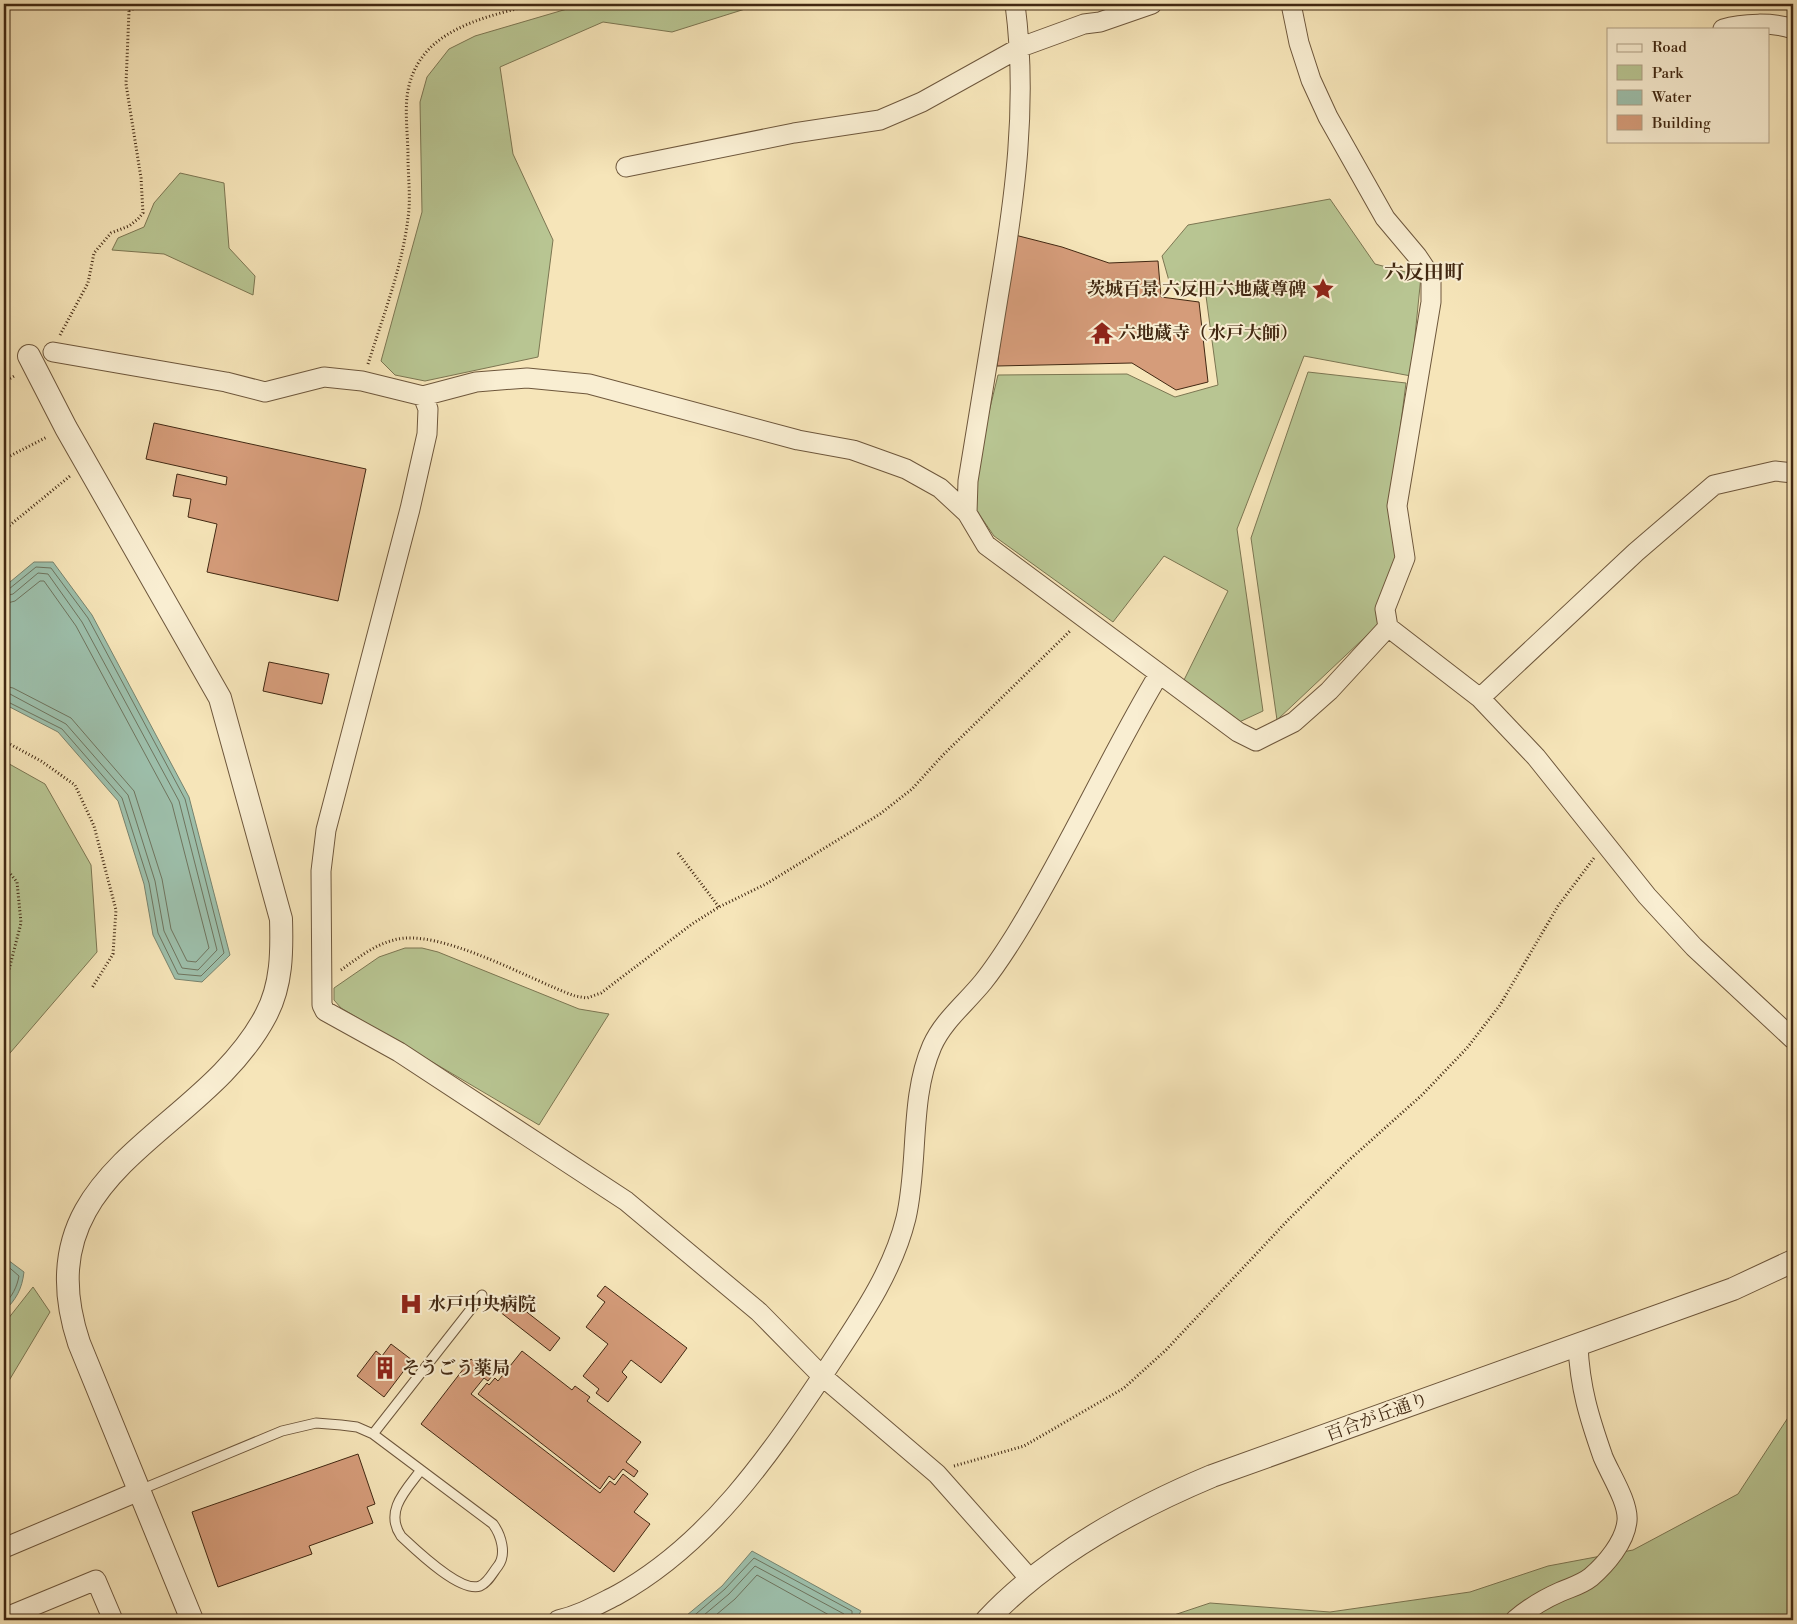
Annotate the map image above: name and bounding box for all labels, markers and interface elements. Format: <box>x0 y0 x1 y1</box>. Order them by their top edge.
legend <box>1607 28 1770 142</box>
text: Road <box>1652 38 1687 57</box>
text: Park <box>1652 64 1684 83</box>
text: Water <box>1651 88 1692 107</box>
text: Building <box>1651 114 1711 133</box>
district label: 六反田町 <box>1384 261 1465 286</box>
place icon: 茨城百景 六反田六地蔵尊碑 <box>1310 276 1336 302</box>
place label: 茨城百景 六反田六地蔵尊碑 <box>1087 278 1306 301</box>
temple icon: 六地蔵寺（水戸大師） <box>1089 320 1115 346</box>
place label: 六地蔵寺（水戸大師） <box>1118 322 1298 345</box>
hospital icon: 水戸中央病院 <box>398 1291 424 1317</box>
place label: 水戸中央病院 <box>428 1293 536 1316</box>
building icon: そうごう薬局 <box>372 1355 398 1381</box>
place label: そうごう薬局 <box>402 1357 510 1380</box>
street label: 百合が丘通り <box>1322 1388 1432 1446</box>

